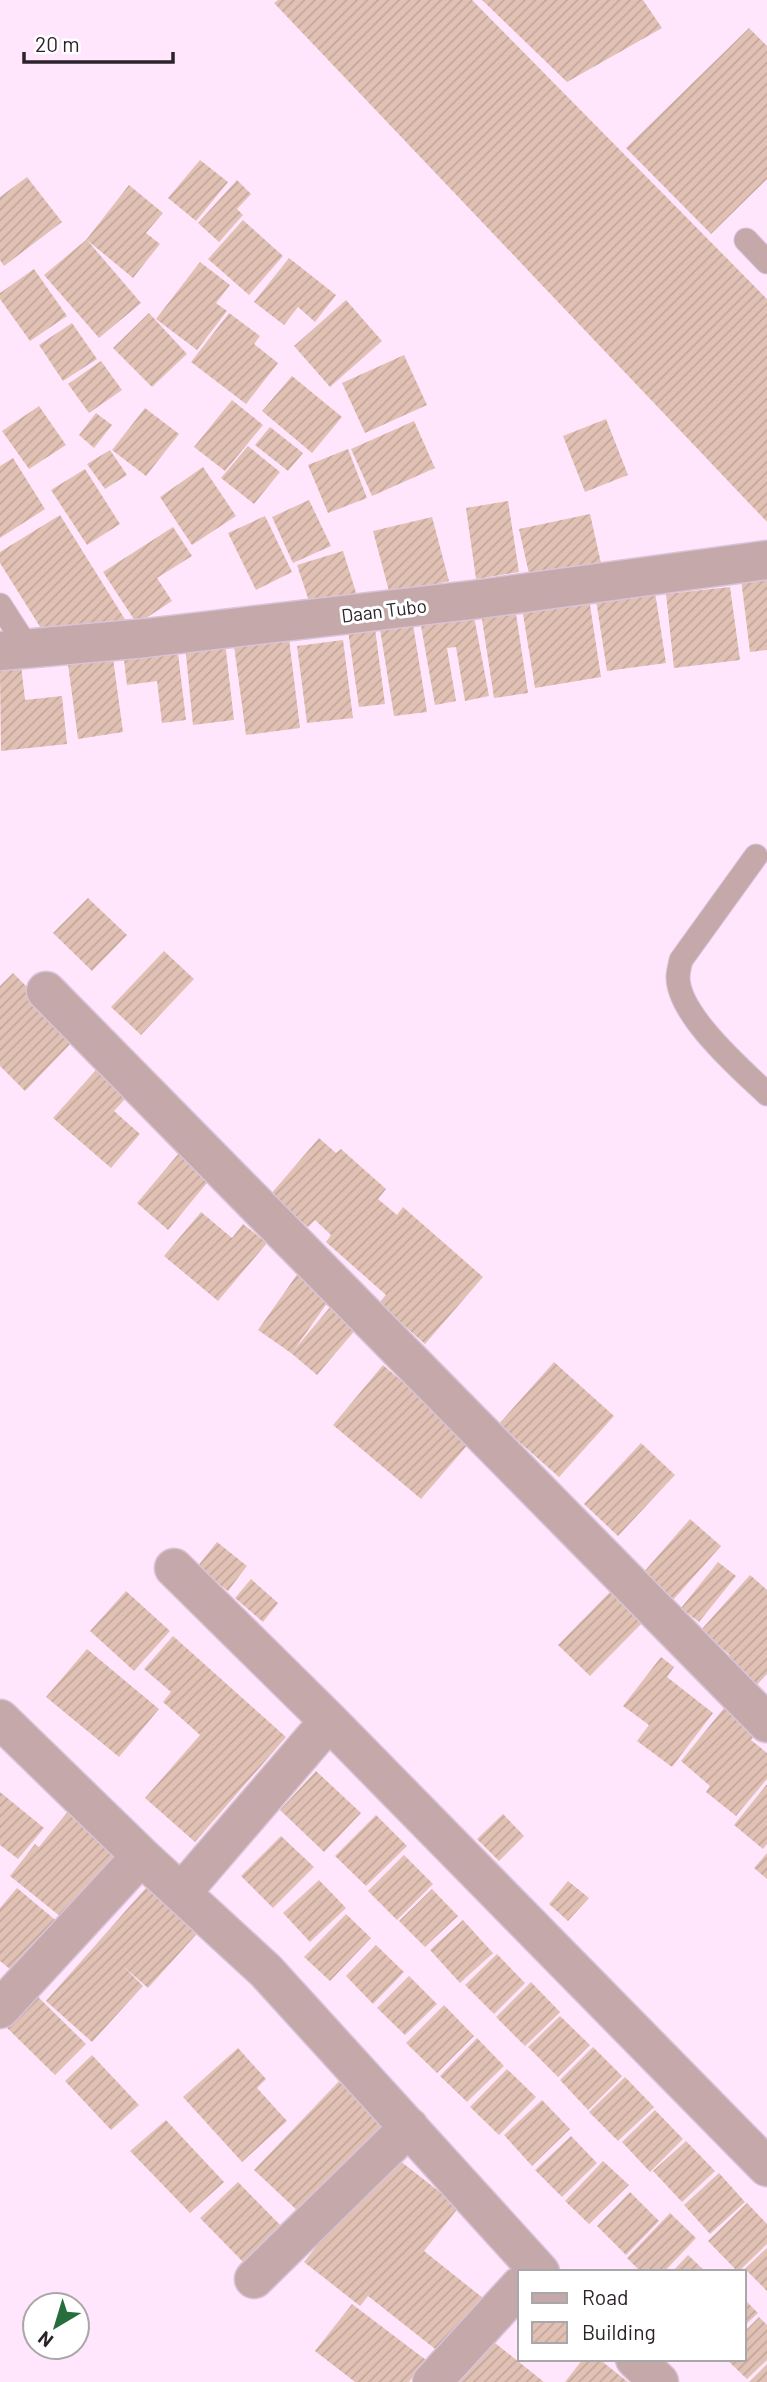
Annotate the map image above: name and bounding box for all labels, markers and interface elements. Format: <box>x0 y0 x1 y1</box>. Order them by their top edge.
scale bar <box>24 21 173 65</box>
text: 20 m <box>35 31 80 56</box>
street label: Daan Tubo <box>340 593 428 627</box>
legend <box>518 2270 746 2361</box>
text: Road <box>582 2284 628 2309</box>
north arrow <box>21 2291 91 2361</box>
text: Building <box>582 2319 656 2344</box>
text: N <box>33 2327 57 2353</box>

